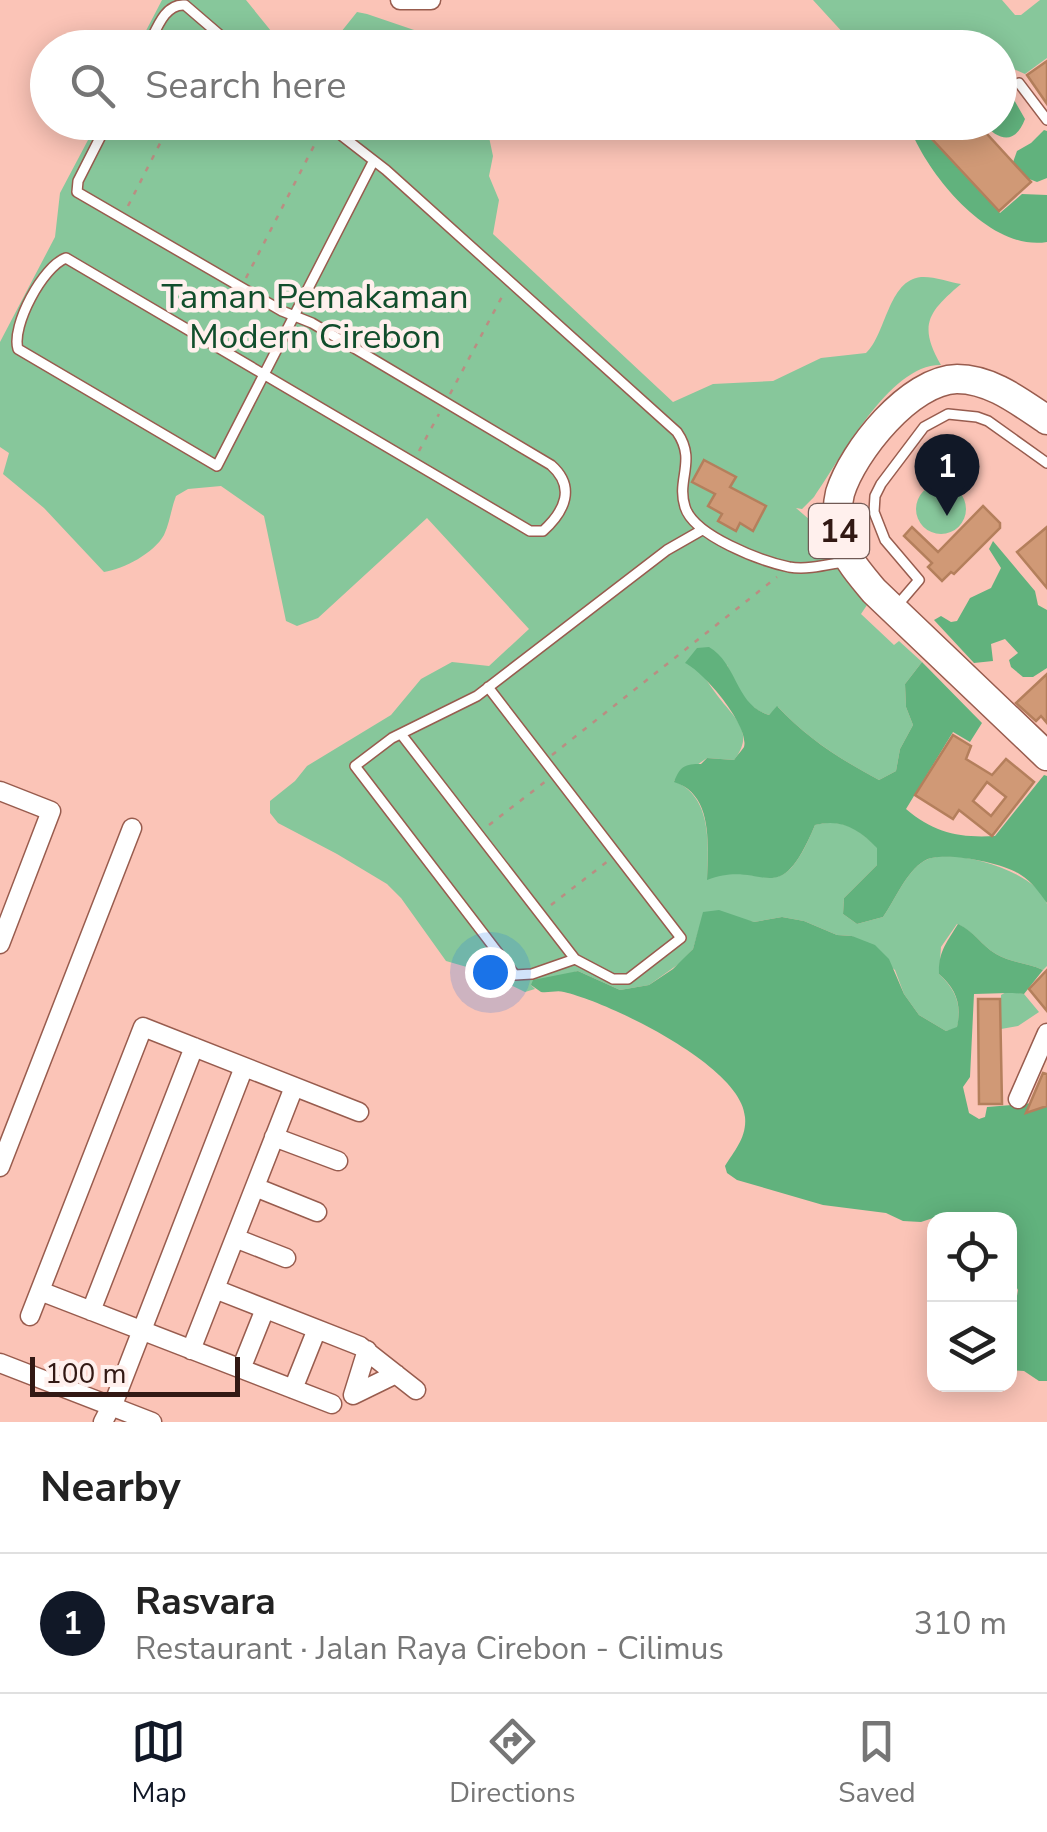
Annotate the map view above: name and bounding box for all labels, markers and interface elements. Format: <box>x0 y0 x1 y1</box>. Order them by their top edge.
search box <box>30 30 1017 140</box>
icon: search <box>65 58 120 113</box>
text: Search here <box>145 60 346 111</box>
park label: Taman Pemakaman Modern Cirebon <box>161 273 469 360</box>
pin: 1 <box>914 434 980 516</box>
road number: 14 <box>809 504 869 558</box>
your location <box>465 947 516 998</box>
map controls <box>927 1212 1017 1392</box>
button: locate <box>927 1212 1017 1302</box>
button: layers <box>927 1302 1017 1392</box>
scale bar <box>30 1352 240 1396</box>
text: 100 m <box>45 1355 127 1393</box>
text: Nearby <box>40 1459 181 1516</box>
text: Rasvara <box>135 1576 276 1627</box>
text: 1 <box>63 1602 82 1645</box>
text: 310 m <box>914 1602 1007 1645</box>
text: Restaurant · Jalan Raya Cirebon - Cilimus <box>135 1627 724 1670</box>
tab: Map <box>131 1714 186 1812</box>
tab: Directions <box>449 1714 575 1812</box>
tab: Saved <box>838 1714 916 1812</box>

